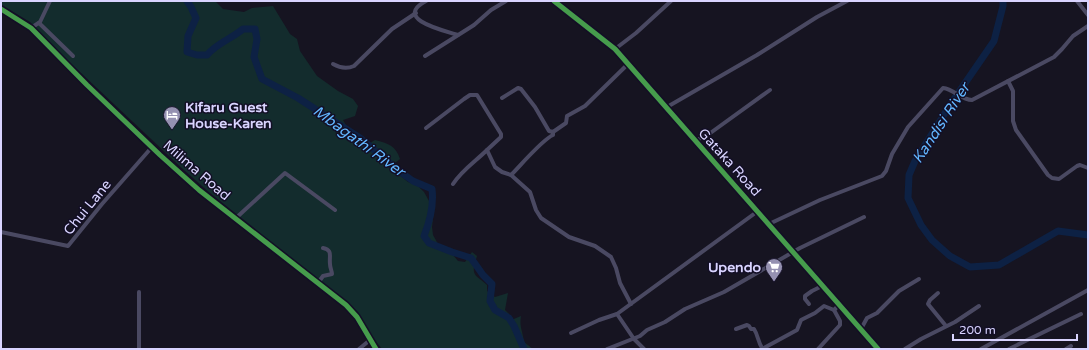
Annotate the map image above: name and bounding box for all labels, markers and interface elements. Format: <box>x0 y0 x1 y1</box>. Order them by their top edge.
water label: Kandisi River <box>908 78 975 167</box>
place label: Kifaru Guest House-Karen <box>185 99 272 132</box>
water label: Mbagathi River <box>310 102 410 182</box>
hotel icon: Kifaru Guest House-Karen <box>162 105 182 130</box>
street label: Gataka Road <box>695 125 765 200</box>
street label: Milima Road <box>160 137 234 204</box>
street label: Chui Lane <box>60 176 115 238</box>
supermarket icon: Upendo <box>764 257 784 282</box>
place label: Upendo <box>708 259 761 276</box>
scale bar <box>953 316 1077 342</box>
text: 200 m <box>959 323 996 337</box>

